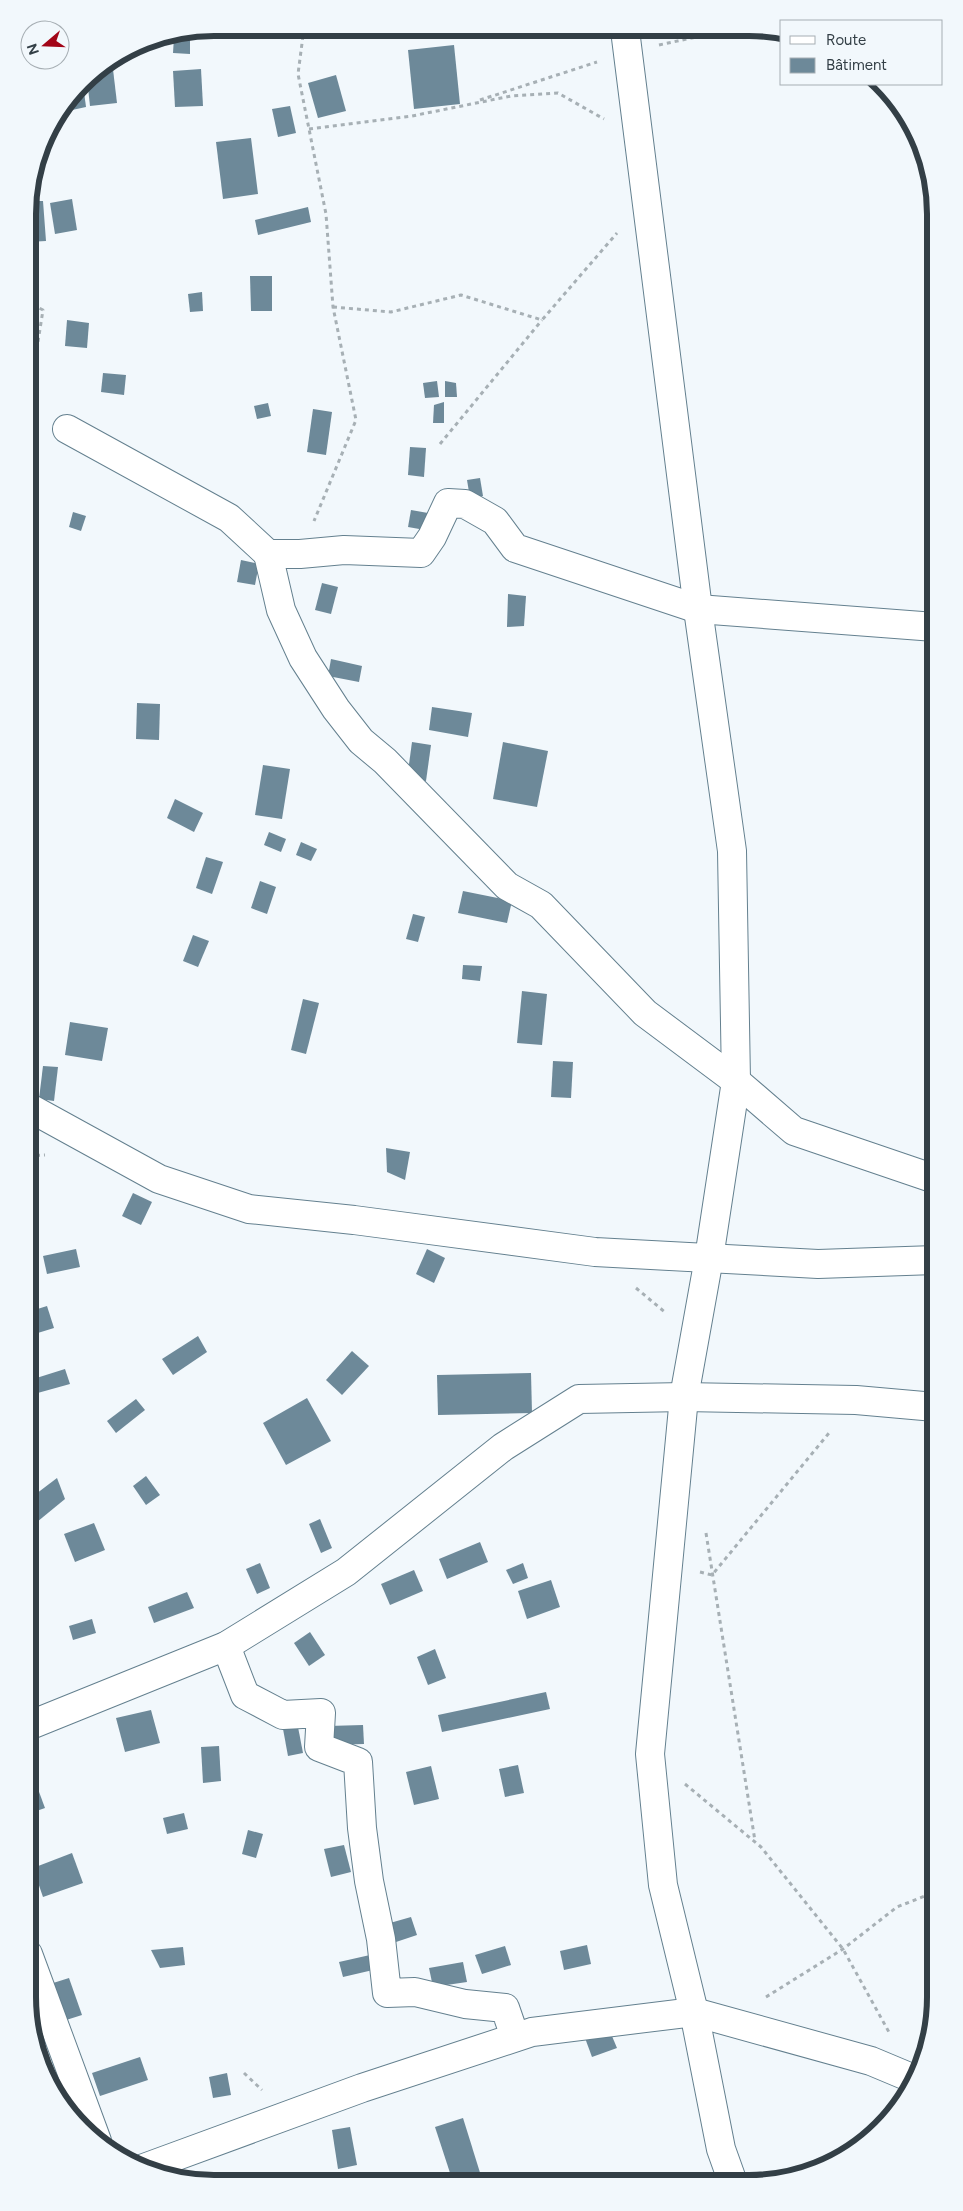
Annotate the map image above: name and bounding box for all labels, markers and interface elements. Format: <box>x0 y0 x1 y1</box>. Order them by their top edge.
north arrow <box>20 20 70 70</box>
legend <box>780 20 943 85</box>
text: Route <box>826 31 866 49</box>
text: N <box>23 41 43 57</box>
text: Bâtiment <box>826 56 887 74</box>

